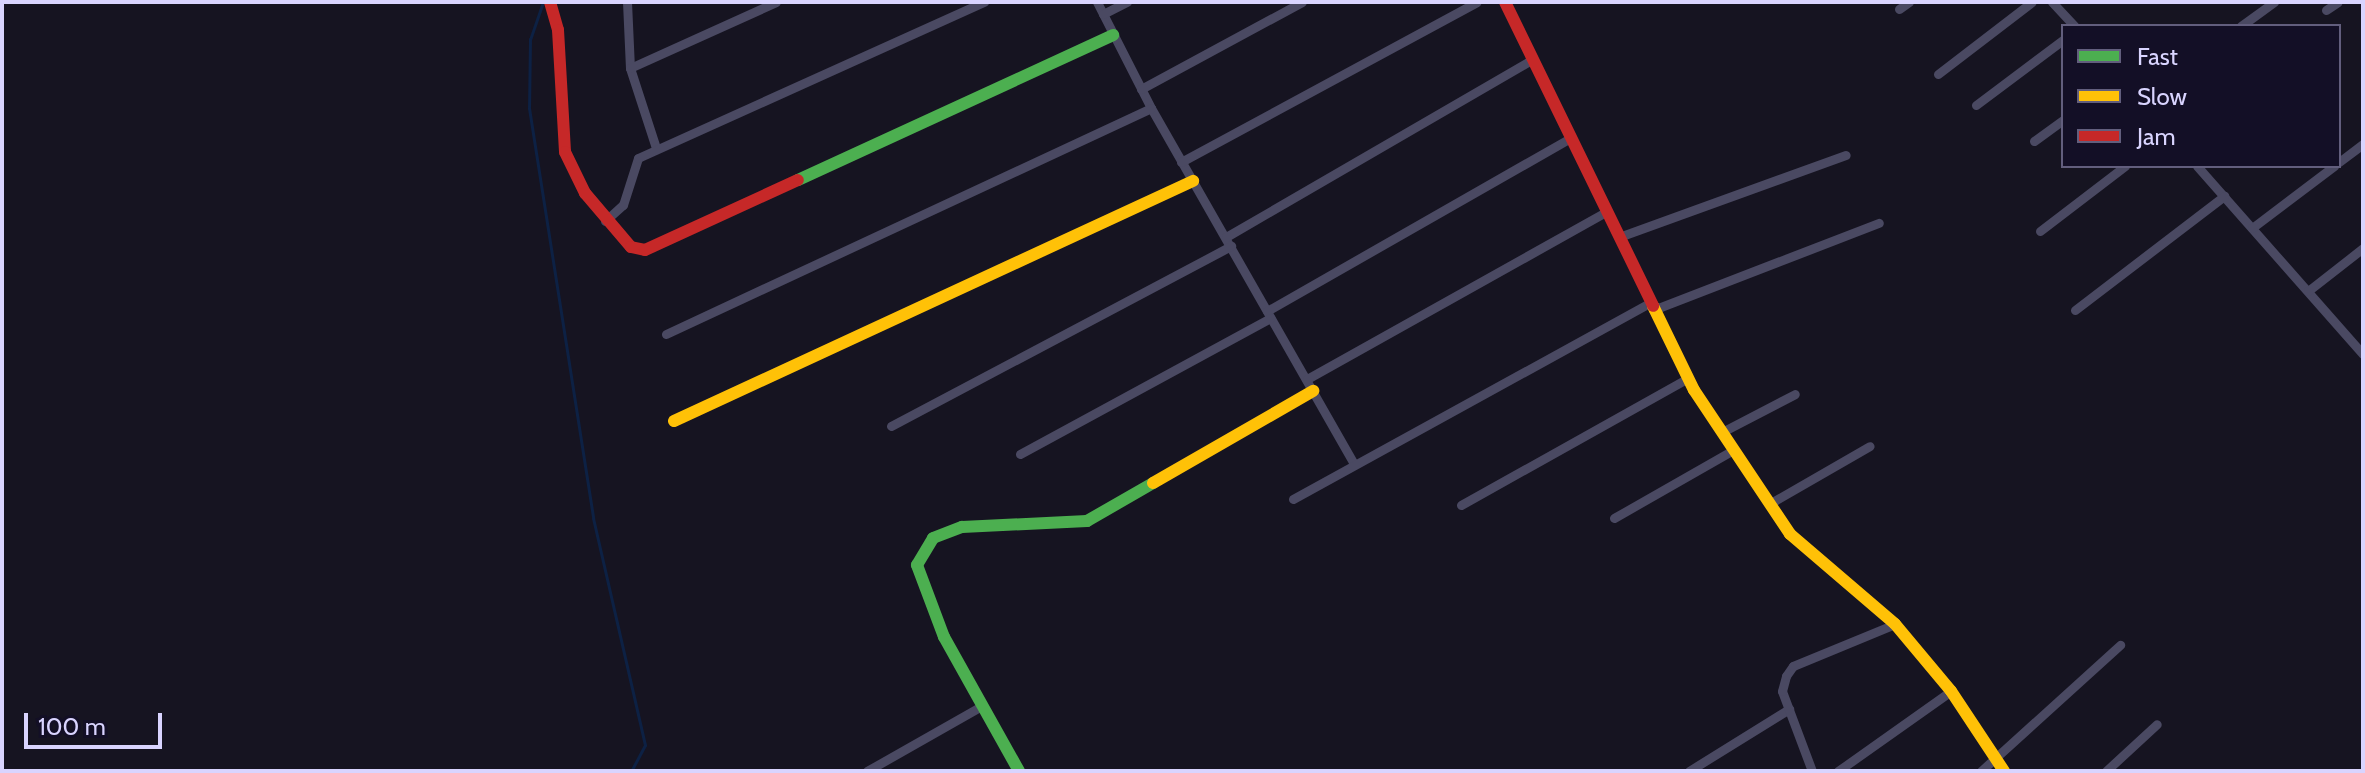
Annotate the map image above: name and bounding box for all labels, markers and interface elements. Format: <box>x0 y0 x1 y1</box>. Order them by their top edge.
legend <box>2061 24 2341 168</box>
text: Fast <box>2137 42 2178 71</box>
text: Slow <box>2137 82 2187 111</box>
text: Jam <box>2137 122 2175 151</box>
scale bar <box>28 697 166 747</box>
text: 100 m <box>38 712 106 741</box>

